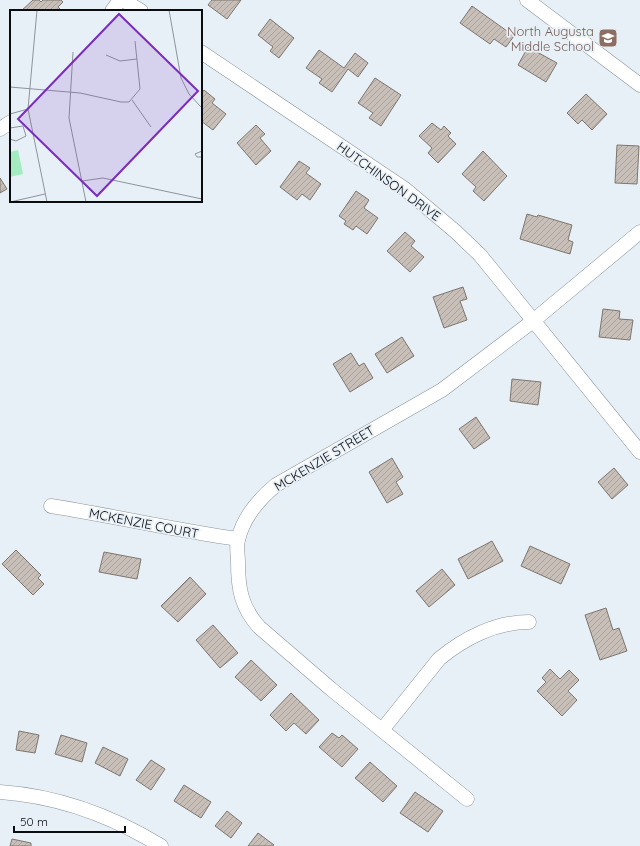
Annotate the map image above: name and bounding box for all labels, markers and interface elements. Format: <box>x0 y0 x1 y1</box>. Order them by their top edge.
inset map <box>10 10 202 202</box>
place label: North Augusta Middle School <box>507 23 594 54</box>
school or university icon: North Augusta Middle School <box>597 27 619 49</box>
street label: HUTCHINSON DRIVE <box>334 138 444 224</box>
street label: MCKENZIE STREET <box>271 422 377 494</box>
street label: MCKENZIE COURT <box>88 505 200 542</box>
scale bar <box>14 808 125 834</box>
text: 50 m <box>20 814 48 829</box>

